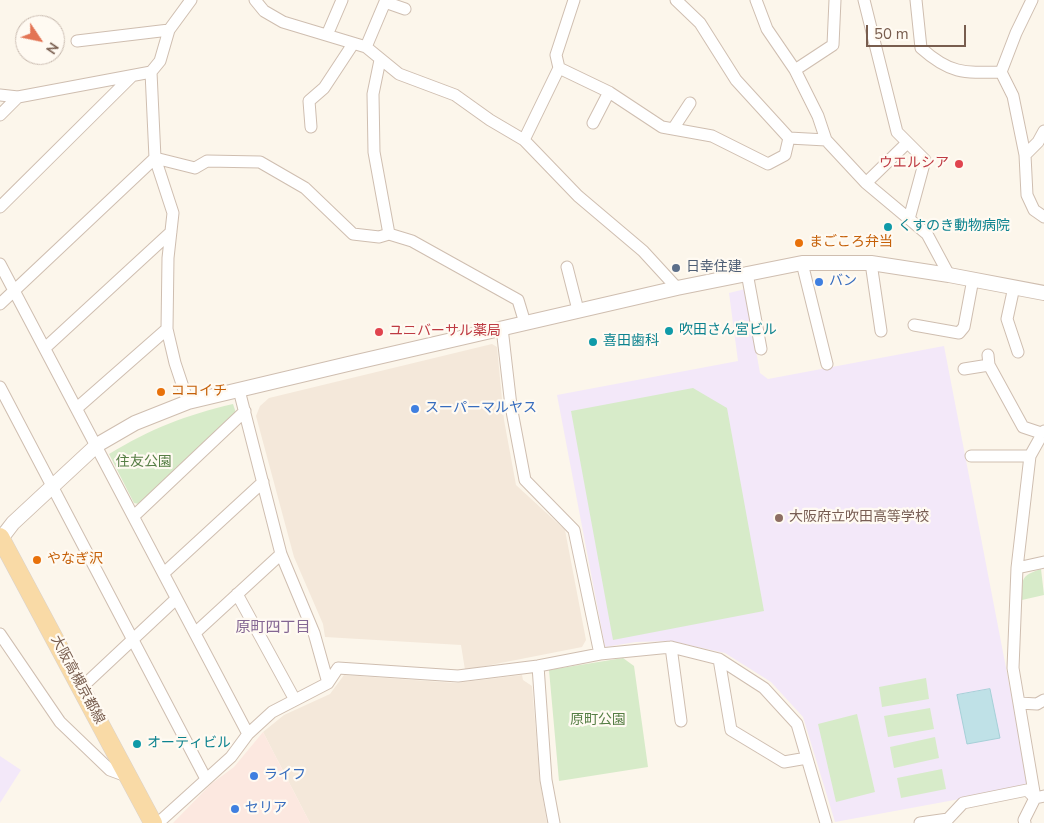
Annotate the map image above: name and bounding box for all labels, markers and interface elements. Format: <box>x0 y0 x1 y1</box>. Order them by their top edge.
north arrow <box>15 15 65 65</box>
scale bar <box>869 15 969 47</box>
text: 50 m <box>874 24 909 44</box>
text: N <box>41 38 63 58</box>
place label: ウエルシア <box>879 156 949 172</box>
marker: ウエルシア <box>953 158 965 170</box>
place label: くすのき動物病院 <box>898 219 1010 235</box>
marker: くすのき動物病院 <box>882 221 894 233</box>
place label: まごころ弁当 <box>809 235 893 251</box>
marker: まごころ弁当 <box>793 237 805 249</box>
place label: 日幸住建 <box>686 260 742 276</box>
marker: 日幸住建 <box>670 262 682 274</box>
place label: バン <box>829 274 857 290</box>
marker: バン <box>813 276 825 288</box>
place label: 吹田さん宮ビル <box>679 323 777 339</box>
place label: ユニバーサル薬局 <box>389 324 501 340</box>
marker: 吹田さん宮ビル <box>663 325 675 337</box>
marker: ユニバーサル薬局 <box>373 326 385 338</box>
place label: 喜田歯科 <box>603 334 659 350</box>
marker: 喜田歯科 <box>587 336 599 348</box>
place label: ココイチ <box>171 384 227 400</box>
marker: ココイチ <box>155 386 167 398</box>
place label: スーパーマルヤス <box>425 401 537 417</box>
marker: スーパーマルヤス <box>409 403 421 415</box>
park label: 住友公園 <box>116 455 172 471</box>
place label: 大阪府立吹田高等学校 <box>789 510 929 526</box>
marker: 大阪府立吹田高等学校 <box>773 512 785 524</box>
place label: やなぎ沢 <box>47 552 103 568</box>
marker: やなぎ沢 <box>31 554 43 566</box>
district label: 原町四丁目 <box>236 619 310 637</box>
street label: 大阪高槻京都線 <box>47 633 107 727</box>
park label: 原町公園 <box>570 713 626 729</box>
place label: オーティビル <box>147 736 231 752</box>
marker: オーティビル <box>131 738 143 750</box>
place label: ライフ <box>264 768 306 784</box>
marker: ライフ <box>248 770 260 782</box>
place label: セリア <box>245 801 287 817</box>
marker: セリア <box>229 803 241 815</box>

